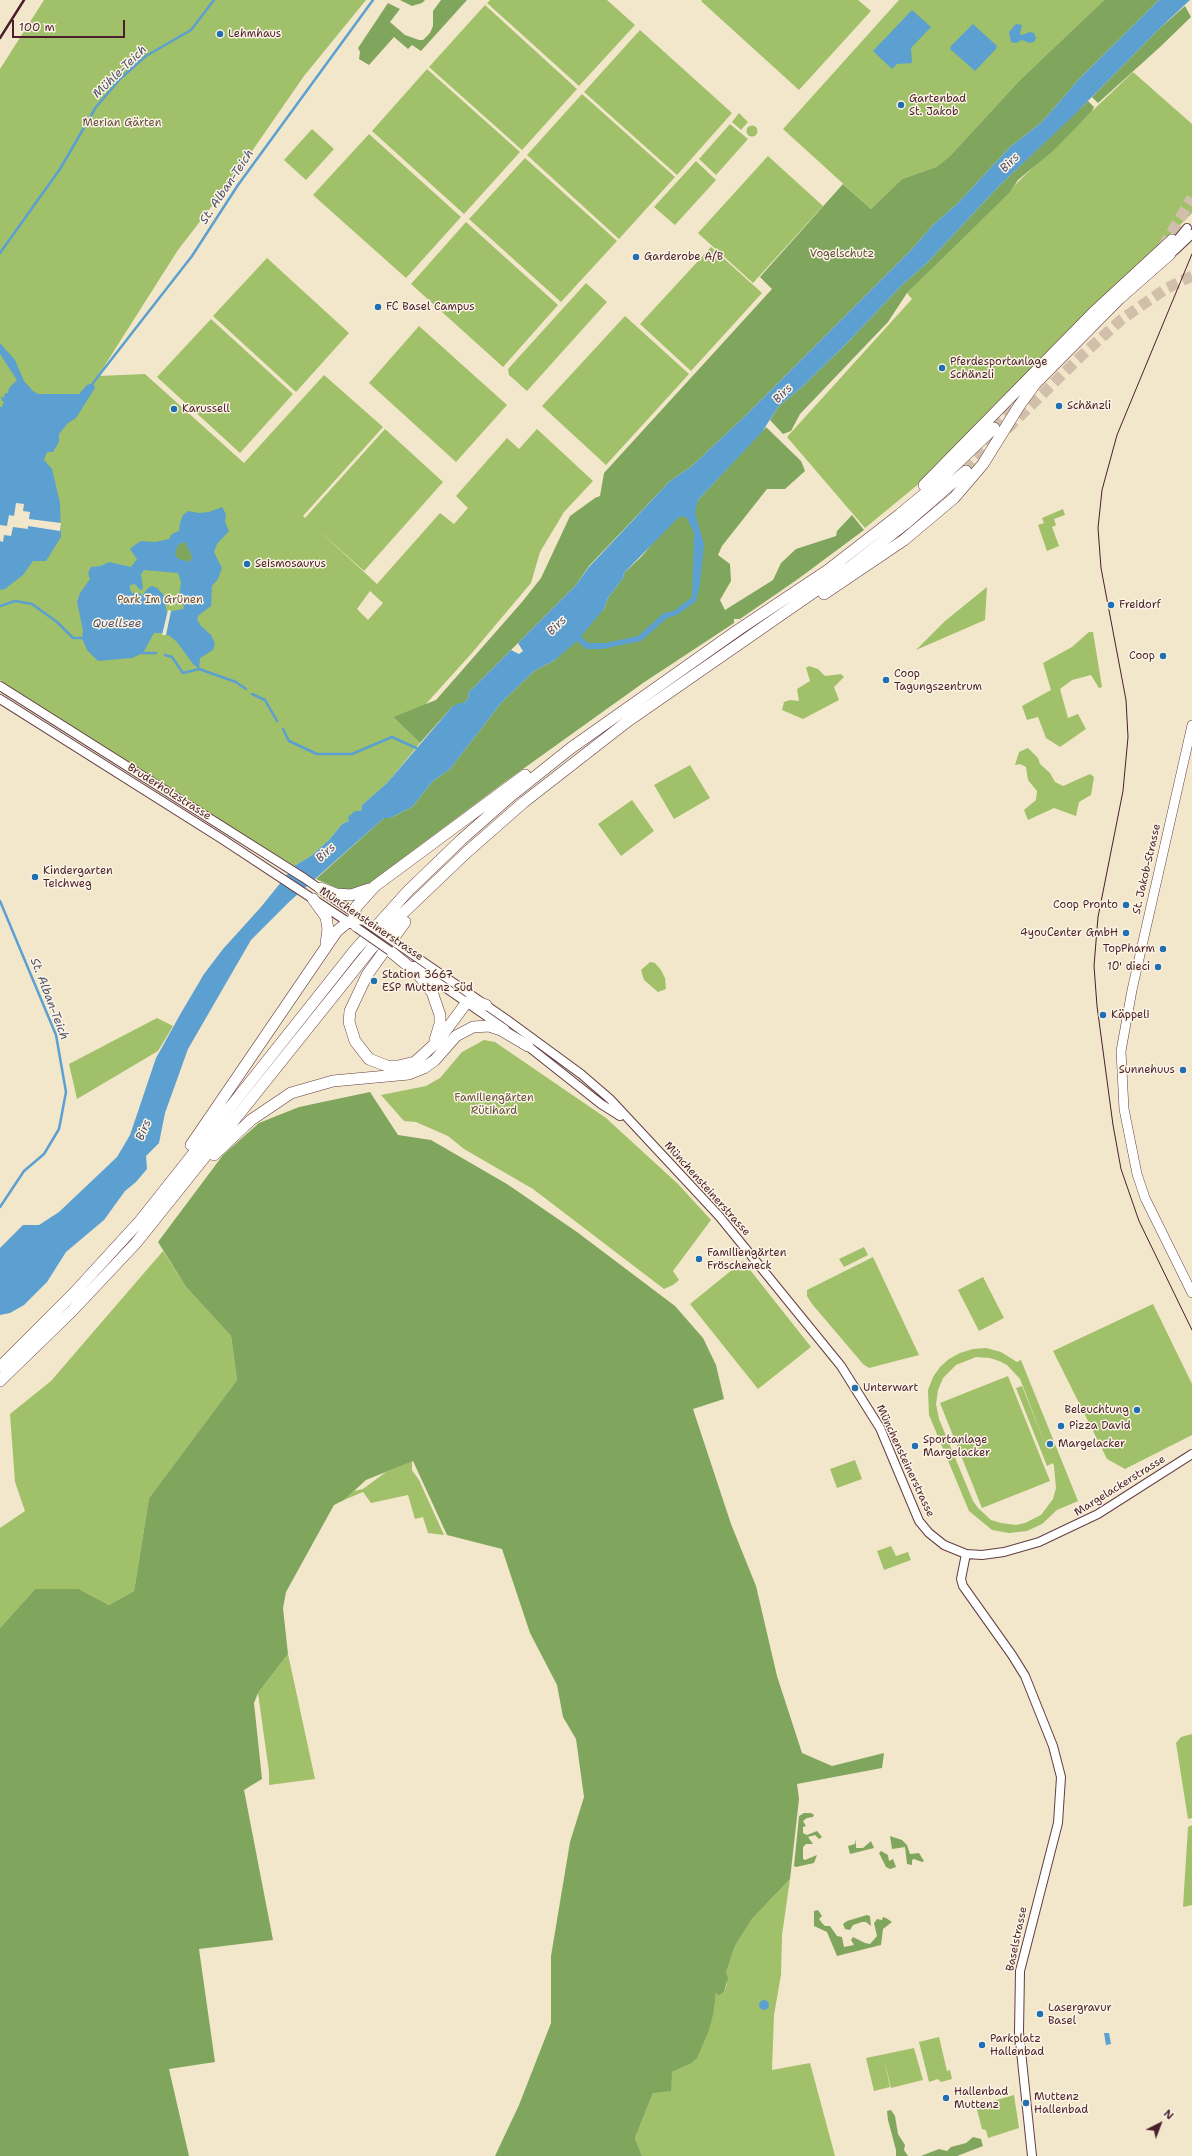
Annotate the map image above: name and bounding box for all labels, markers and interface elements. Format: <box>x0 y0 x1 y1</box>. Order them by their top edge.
scale bar <box>14 12 127 38</box>
text: 100 m <box>19 19 55 35</box>
place label: Lehmhaus <box>228 27 281 41</box>
marker: Lehmhaus <box>215 29 225 39</box>
water label: Mühle-Teich <box>90 43 150 101</box>
place label: Gartenbad St. Jakob <box>909 92 966 118</box>
marker: Gartenbad St. Jakob <box>896 100 906 110</box>
park label: Merian Gärten <box>83 116 161 130</box>
water label: St. Alban-Teich <box>197 147 257 227</box>
water label: Birs <box>997 150 1023 176</box>
park label: Vogelschutz <box>810 247 874 261</box>
place label: Garderobe A/B <box>644 250 723 264</box>
marker: Garderobe A/B <box>631 252 641 262</box>
place label: FC Basel Campus <box>386 300 475 314</box>
marker: FC Basel Campus <box>373 302 383 312</box>
place label: Pferdesportanlage Schänzli <box>950 355 1047 381</box>
marker: Pferdesportanlage Schänzli <box>937 363 947 373</box>
water label: Birs <box>770 381 796 407</box>
place label: Schänzli <box>1067 399 1111 413</box>
marker: Schänzli <box>1054 401 1064 411</box>
place label: Karussell <box>182 402 230 416</box>
marker: Karussell <box>169 404 179 414</box>
place label: Seismosaurus <box>255 557 326 571</box>
marker: Seismosaurus <box>242 559 252 569</box>
park label: Park Im Grünen <box>117 593 203 607</box>
place label: Freidorf <box>1119 598 1161 612</box>
marker: Freidorf <box>1106 600 1116 610</box>
water label: Birs <box>544 613 570 639</box>
water label: Quellsee <box>92 617 142 631</box>
place label: Coop <box>1129 649 1155 663</box>
marker: Coop <box>1158 651 1168 661</box>
place label: Coop Tagungszentrum <box>894 667 982 693</box>
marker: Coop Tagungszentrum <box>881 675 891 685</box>
street label: Bruderholzstrasse <box>125 761 213 823</box>
street label: St. Jakob-Strasse <box>1130 822 1164 916</box>
water label: Birs <box>313 840 339 866</box>
place label: Kindergarten Teichweg <box>43 864 113 890</box>
marker: Kindergarten Teichweg <box>30 872 40 882</box>
street label: Münchensteinerstrasse <box>317 884 425 964</box>
place label: Coop Pronto <box>1053 898 1118 912</box>
marker: Coop Pronto <box>1121 900 1131 910</box>
place label: 4youCenter GmbH <box>1020 926 1118 940</box>
marker: 4youCenter GmbH <box>1121 928 1131 938</box>
place label: TopPharm <box>1103 942 1155 956</box>
marker: TopPharm <box>1158 944 1168 954</box>
water label: St. Alban-Teich <box>27 956 71 1042</box>
place label: 10' dieci <box>1107 960 1150 974</box>
marker: 10' dieci <box>1153 962 1163 972</box>
place label: Station 3667 ESP Muttenz Süd <box>382 968 473 994</box>
marker: Station 3667 ESP Muttenz Süd <box>369 976 379 986</box>
place label: Käppeli <box>1111 1008 1150 1022</box>
marker: Käppeli <box>1098 1010 1108 1020</box>
place label: Sunnehuus <box>1119 1063 1175 1077</box>
marker: Sunnehuus <box>1178 1065 1188 1075</box>
park label: Familiengärten Rütihard <box>454 1091 534 1117</box>
water label: Birs <box>133 1117 155 1143</box>
street label: Münchensteinerstrasse <box>661 1139 753 1239</box>
place label: Familiengärten Fröscheneck <box>707 1246 786 1272</box>
marker: Familiengärten Fröscheneck <box>694 1254 704 1264</box>
place label: Unterwart <box>863 1381 918 1395</box>
marker: Unterwart <box>850 1383 860 1393</box>
street label: Münchensteinerstrasse <box>873 1403 937 1519</box>
place label: Beleuchtung <box>1065 1403 1129 1417</box>
marker: Beleuchtung <box>1132 1405 1142 1415</box>
place label: Pizza David <box>1069 1419 1131 1433</box>
marker: Pizza David <box>1056 1421 1066 1431</box>
place label: Sportanlage Margelacker <box>923 1433 990 1459</box>
place label: Margelacker <box>1058 1437 1125 1451</box>
marker: Margelacker <box>1045 1439 1055 1449</box>
marker: Sportanlage Margelacker <box>910 1441 920 1451</box>
street label: Margelackerstrasse <box>1072 1453 1168 1519</box>
street label: Baselstrasse <box>1004 1905 1030 1973</box>
place label: Lasergravur Basel <box>1048 2001 1112 2027</box>
marker: Lasergravur Basel <box>1035 2009 1045 2019</box>
place label: Parkplatz Hallenbad <box>990 2032 1044 2058</box>
marker: Parkplatz Hallenbad <box>977 2040 987 2050</box>
place label: Hallenbad Muttenz <box>954 2085 1008 2111</box>
place label: Muttenz Hallenbad <box>1034 2090 1088 2116</box>
marker: Hallenbad Muttenz <box>941 2093 951 2103</box>
marker: Muttenz Hallenbad <box>1021 2098 1031 2108</box>
north arrow <box>1140 2104 1180 2144</box>
text: N <box>1160 2106 1177 2123</box>

